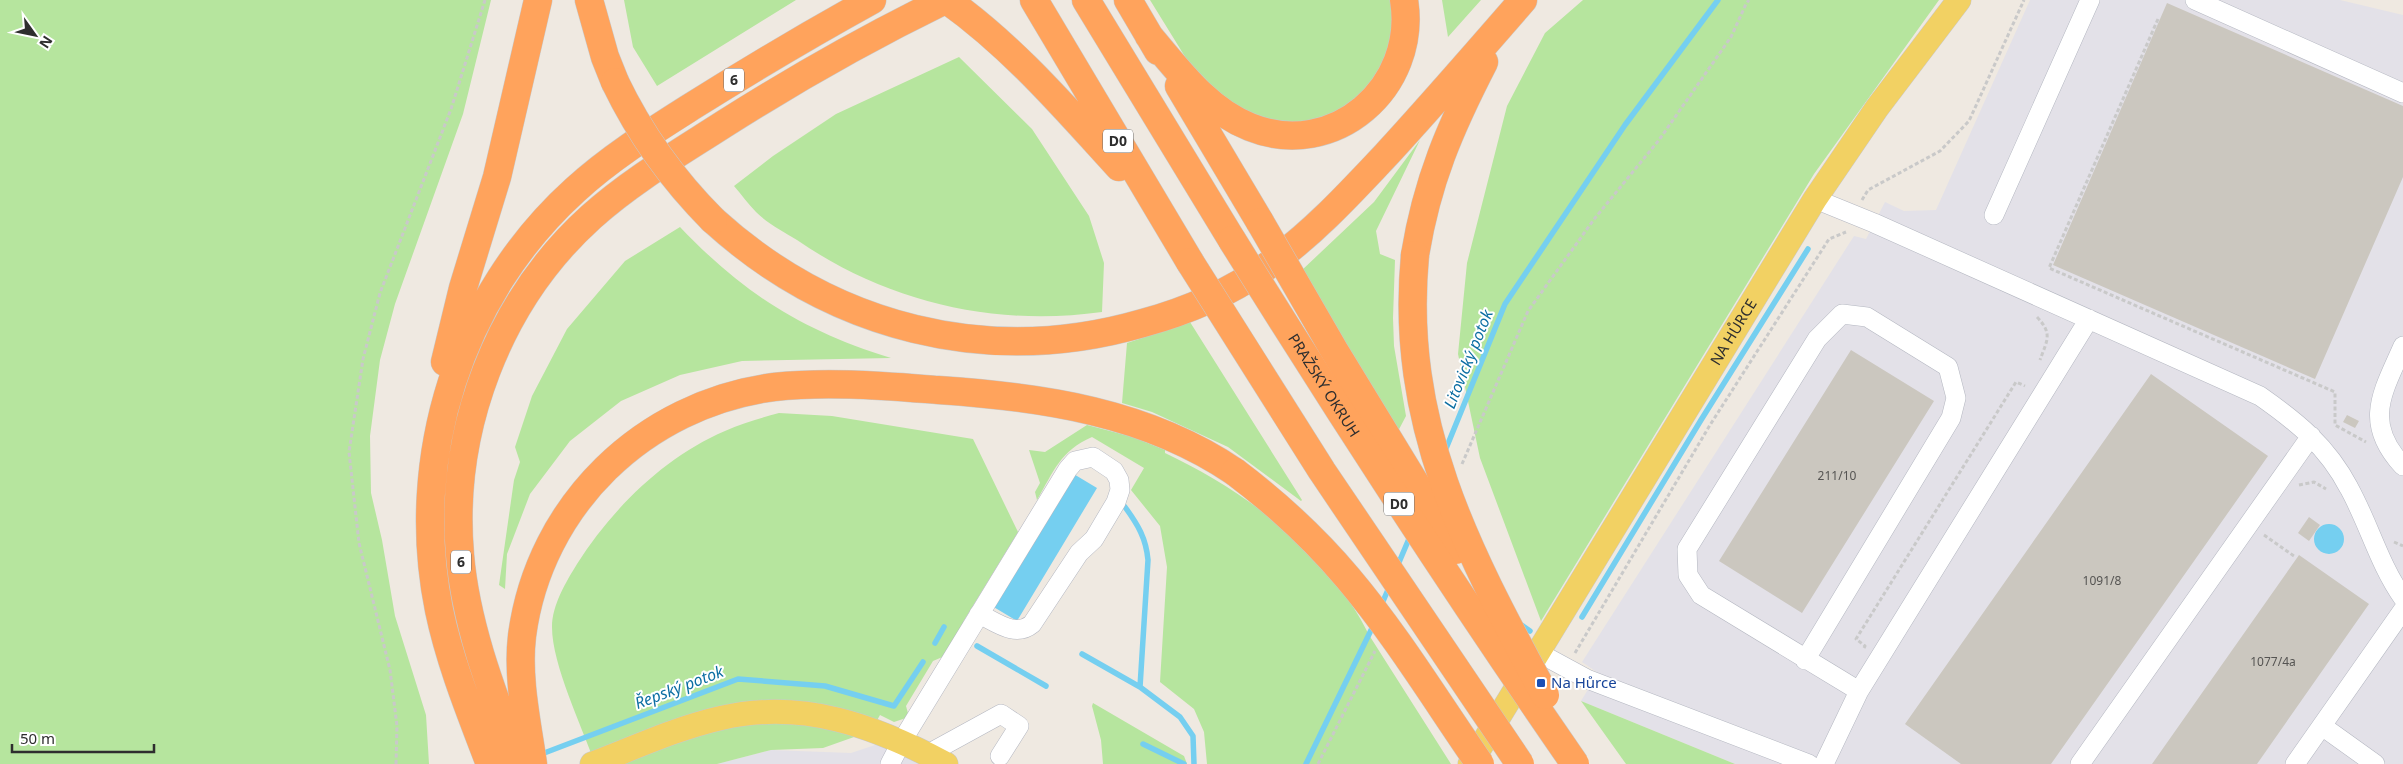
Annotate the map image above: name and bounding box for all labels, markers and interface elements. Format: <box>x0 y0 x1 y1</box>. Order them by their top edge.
north arrow <box>10 10 60 60</box>
text: N <box>35 32 57 52</box>
road number: 6 <box>724 68 744 92</box>
road number: D0 <box>1103 130 1133 152</box>
street label: NA HŮRCE <box>1705 295 1761 368</box>
water label: Litovický potok <box>1438 305 1498 412</box>
street label: PRAŽSKÝ OKRUH <box>1284 329 1365 440</box>
house number: 211/10 <box>1818 467 1857 484</box>
road number: D0 <box>1384 492 1414 516</box>
road number: 6 <box>451 550 471 574</box>
house number: 1091/8 <box>2083 572 2122 589</box>
house number: 1077/4a <box>2250 653 2296 670</box>
water label: Řepský potok <box>631 660 728 714</box>
place label: Na Hůrce <box>1551 672 1617 692</box>
marker: Na Hůrce <box>1535 677 1547 689</box>
scale bar <box>12 722 155 754</box>
text: 50 m <box>20 728 55 748</box>

